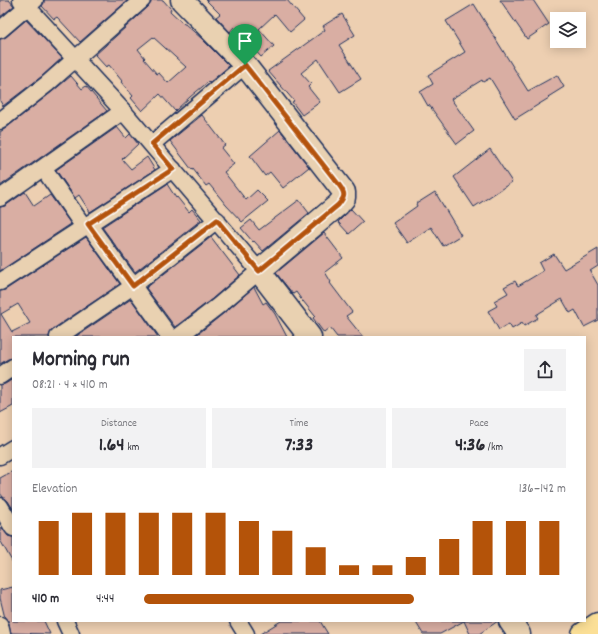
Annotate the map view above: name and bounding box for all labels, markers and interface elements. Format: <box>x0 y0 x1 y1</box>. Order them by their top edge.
map controls <box>550 12 586 48</box>
button: layers <box>550 12 586 48</box>
pin <box>228 24 262 65</box>
icon: arrive <box>234 30 256 52</box>
text: Morning run <box>32 345 130 376</box>
button: share <box>524 349 566 391</box>
text: 08:21 · 4 × 410 m <box>32 376 108 395</box>
text: Distance <box>101 416 137 432</box>
text: Time <box>290 416 308 432</box>
text: Pace <box>469 416 489 432</box>
text: 1.64 <box>99 432 125 460</box>
text: 7:33 <box>285 432 313 460</box>
text: 4:36 <box>455 432 485 460</box>
text: km <box>125 440 139 456</box>
text: /km <box>485 440 503 456</box>
text: Elevation <box>32 480 77 499</box>
text: 136–142 m <box>519 480 566 499</box>
text: 410 m <box>32 590 59 609</box>
text: 4:44 <box>96 590 114 609</box>

